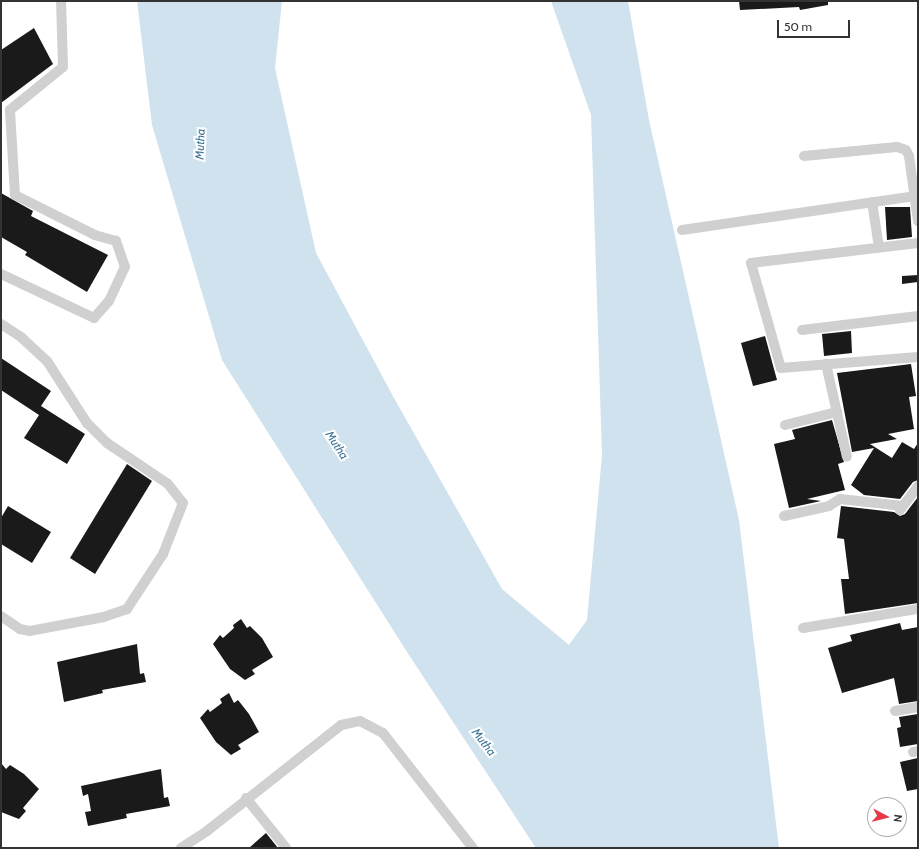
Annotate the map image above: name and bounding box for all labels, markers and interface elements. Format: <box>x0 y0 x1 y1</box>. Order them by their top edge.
scale bar <box>779 12 852 38</box>
text: 50 m <box>784 19 812 34</box>
water label: Mutha <box>192 128 208 160</box>
water label: Mutha <box>323 428 351 462</box>
water label: Mutha <box>469 725 499 759</box>
north arrow <box>867 797 907 837</box>
text: N <box>890 814 905 823</box>

